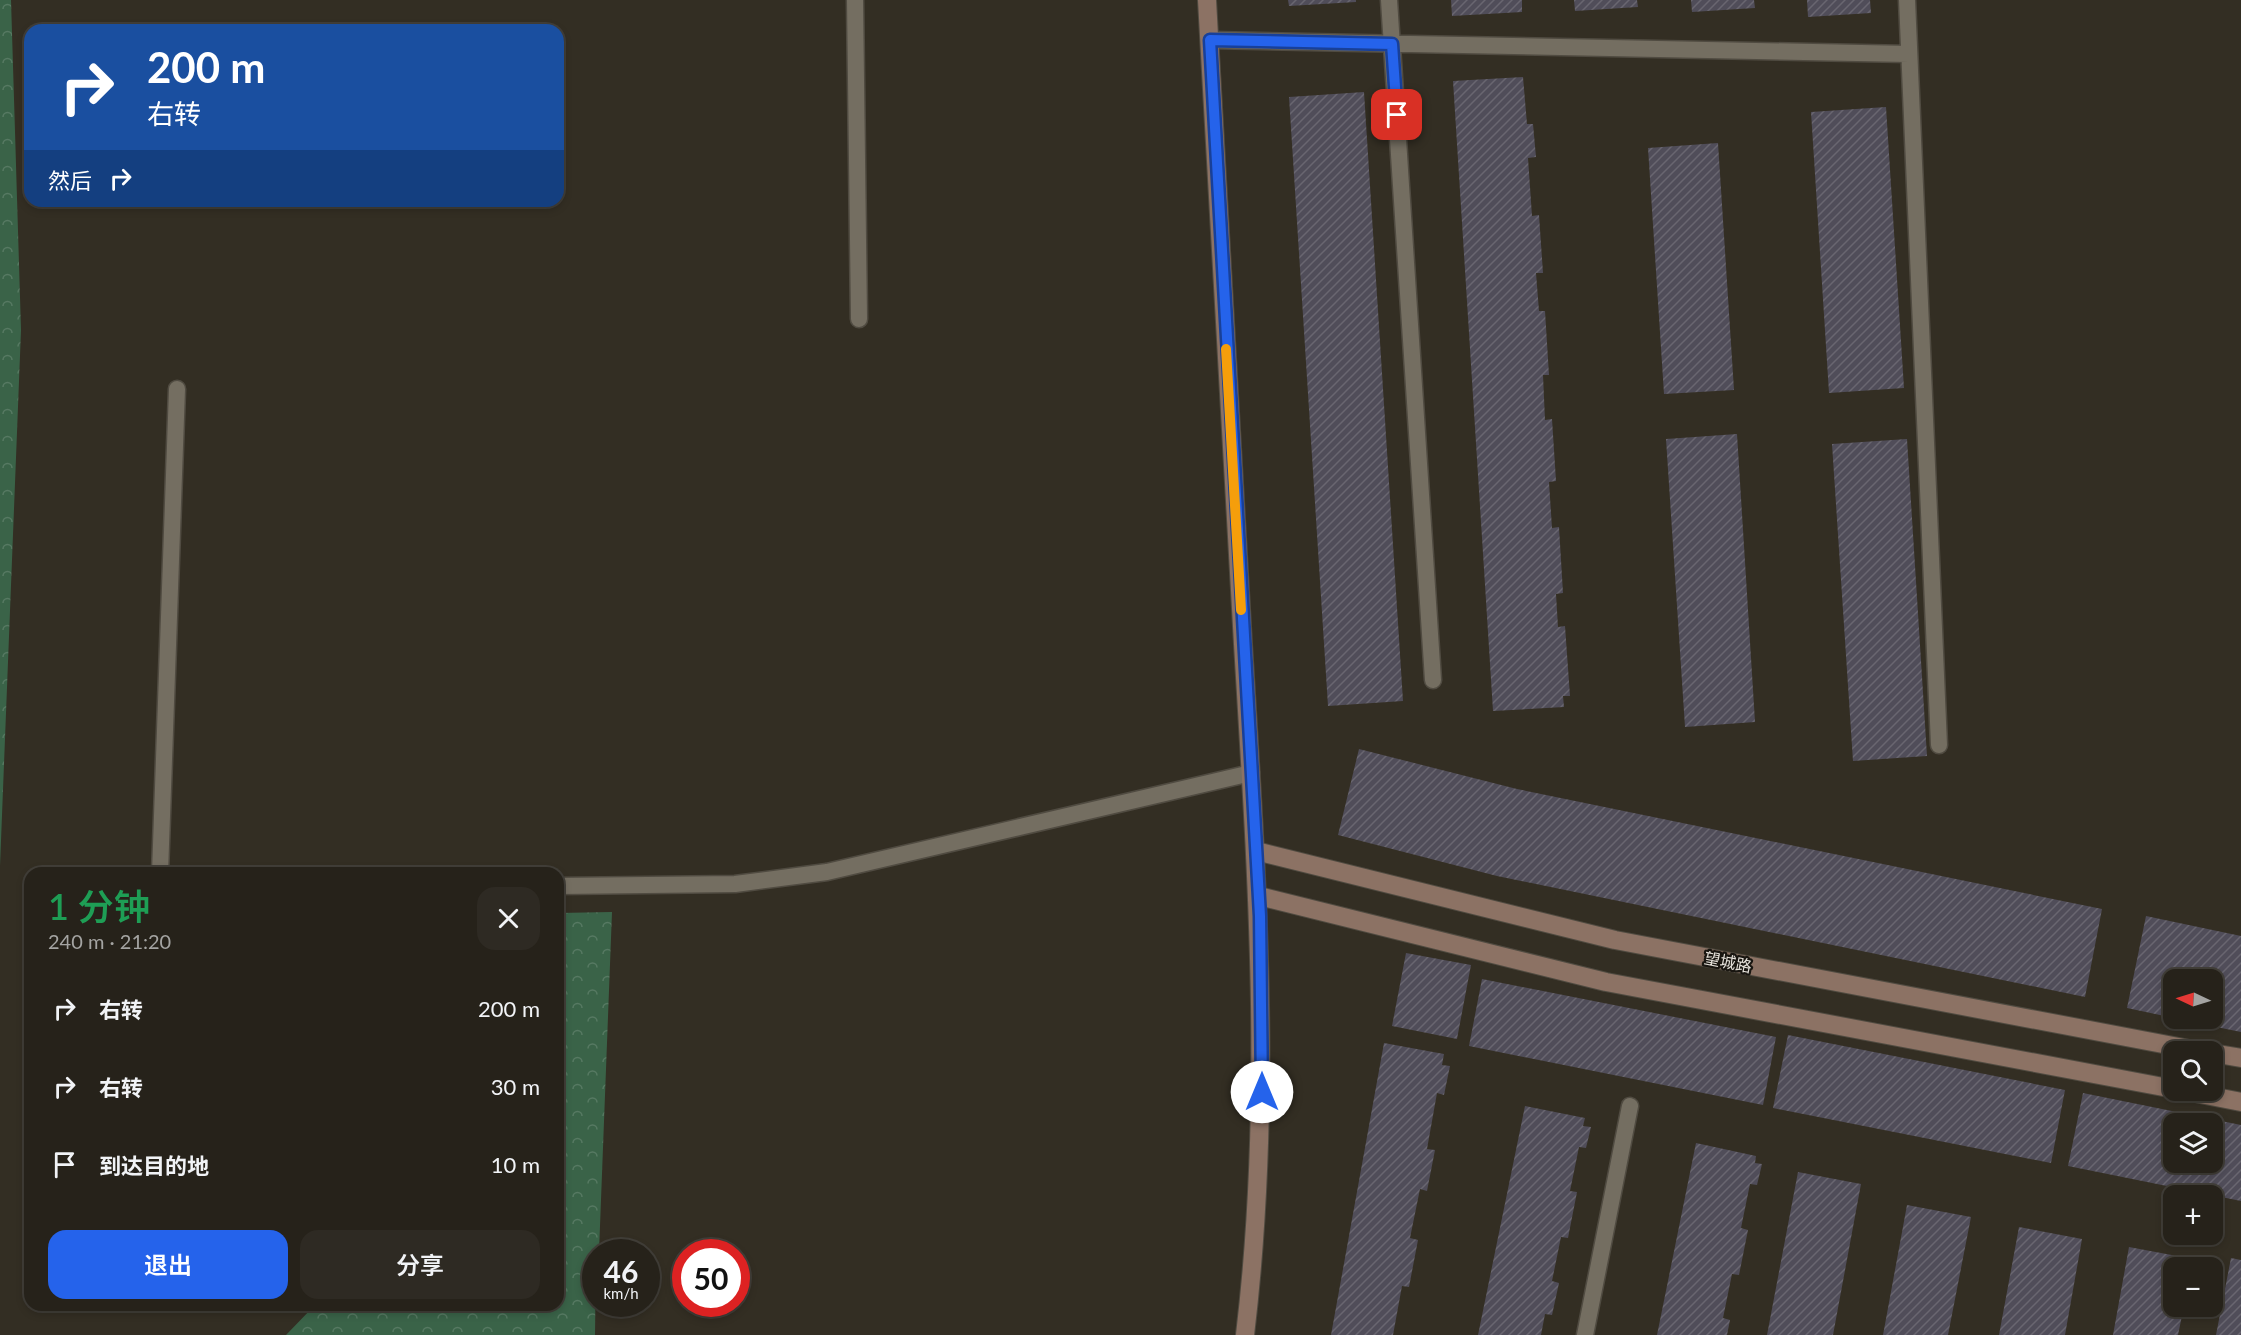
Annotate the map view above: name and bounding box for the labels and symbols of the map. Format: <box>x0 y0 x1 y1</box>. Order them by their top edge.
pin <box>1371 89 1422 140</box>
street label: 望城路 <box>1703 948 1753 975</box>
north arrow <box>2163 969 2223 1029</box>
position arrow <box>1230 1060 1294 1124</box>
speed limit sign: 50 <box>672 1239 750 1317</box>

